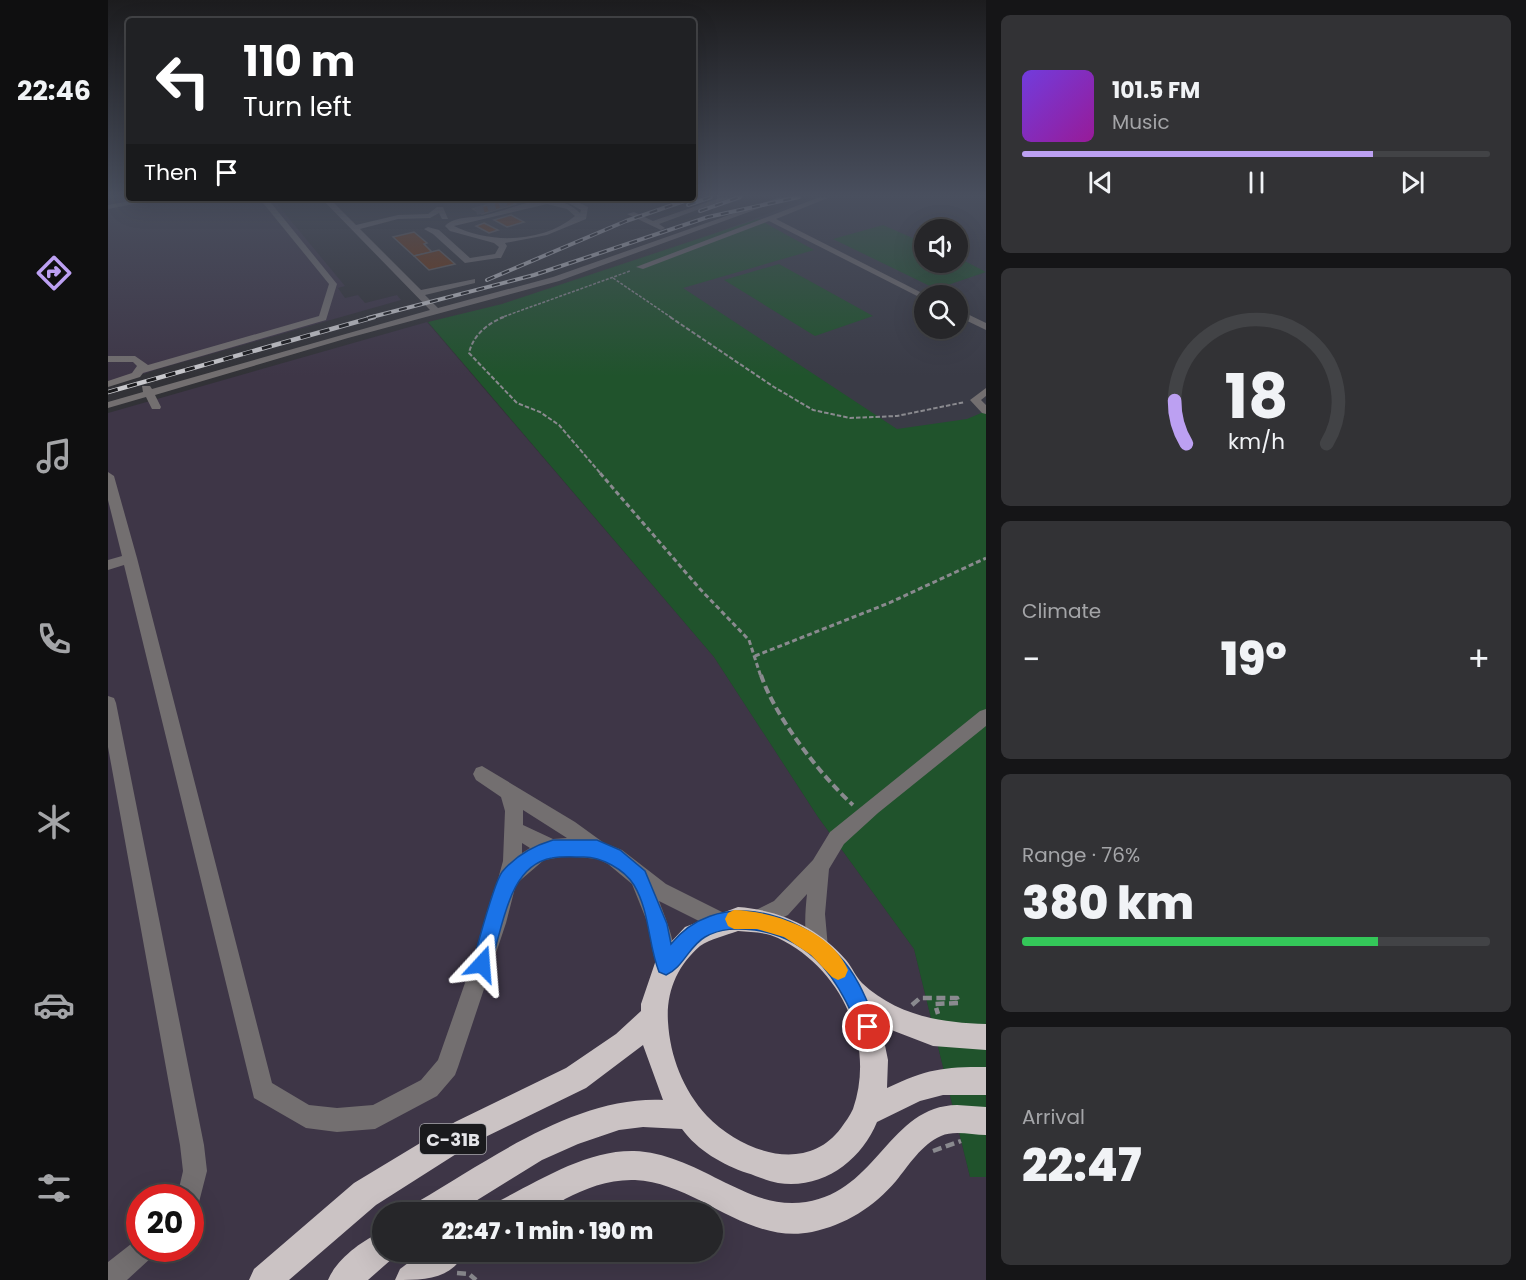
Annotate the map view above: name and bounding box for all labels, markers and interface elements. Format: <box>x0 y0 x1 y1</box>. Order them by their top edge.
text: 110 m <box>243 32 355 91</box>
icon: left <box>144 42 222 120</box>
text: 22:46 <box>17 72 91 109</box>
text: 101.5 FM <box>1112 75 1200 106</box>
text: Turn left <box>243 88 352 125</box>
text: Music <box>1112 108 1170 136</box>
icon: arrive <box>210 156 243 189</box>
text: Then <box>144 157 198 188</box>
icon: previous <box>1084 166 1117 199</box>
icon: pause <box>1240 166 1273 199</box>
icon: next <box>1396 166 1429 199</box>
map controls <box>914 219 968 339</box>
button: sound <box>914 219 968 273</box>
icon: directions <box>33 252 75 294</box>
button: search <box>914 285 968 339</box>
text: 18 <box>1224 352 1288 440</box>
text: km/h <box>1227 426 1285 457</box>
icon: music <box>33 435 75 477</box>
text: Climate <box>1022 597 1101 625</box>
icon: phone <box>33 618 75 660</box>
text: 19° <box>1221 628 1287 691</box>
text: − <box>1022 636 1040 683</box>
text: + <box>1467 636 1490 683</box>
icon: climate <box>33 801 75 843</box>
text: Range · 76% <box>1022 841 1140 869</box>
text: 380 km <box>1022 872 1194 935</box>
position arrow <box>450 932 514 996</box>
icon: car <box>33 984 75 1026</box>
pin <box>842 1001 893 1052</box>
icon: arrive <box>851 1010 884 1043</box>
text: Arrival <box>1022 1103 1085 1131</box>
road number: C-31B <box>420 1124 486 1154</box>
text: 22:47 <box>1022 1134 1141 1197</box>
icon: filters <box>33 1167 75 1209</box>
speed limit sign: 20 <box>126 1184 204 1262</box>
text: 22:47 · 1 min · 190 m <box>442 1216 653 1247</box>

